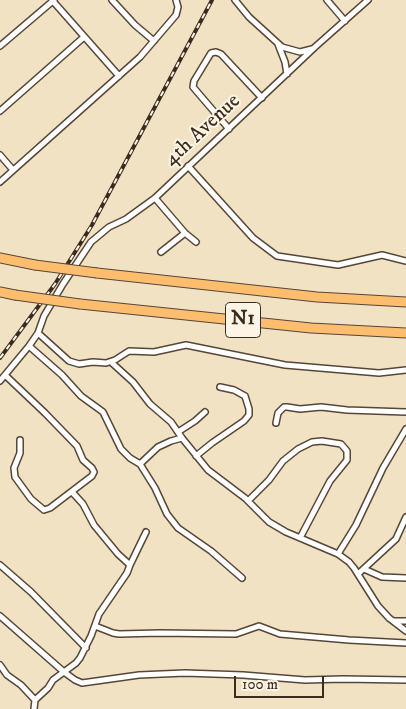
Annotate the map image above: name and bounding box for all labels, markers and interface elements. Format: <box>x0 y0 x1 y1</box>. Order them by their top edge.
street label: 4th Avenue <box>160 89 246 173</box>
road number: N1 <box>226 302 260 338</box>
scale bar <box>236 666 326 698</box>
text: 100 m <box>242 675 278 694</box>

